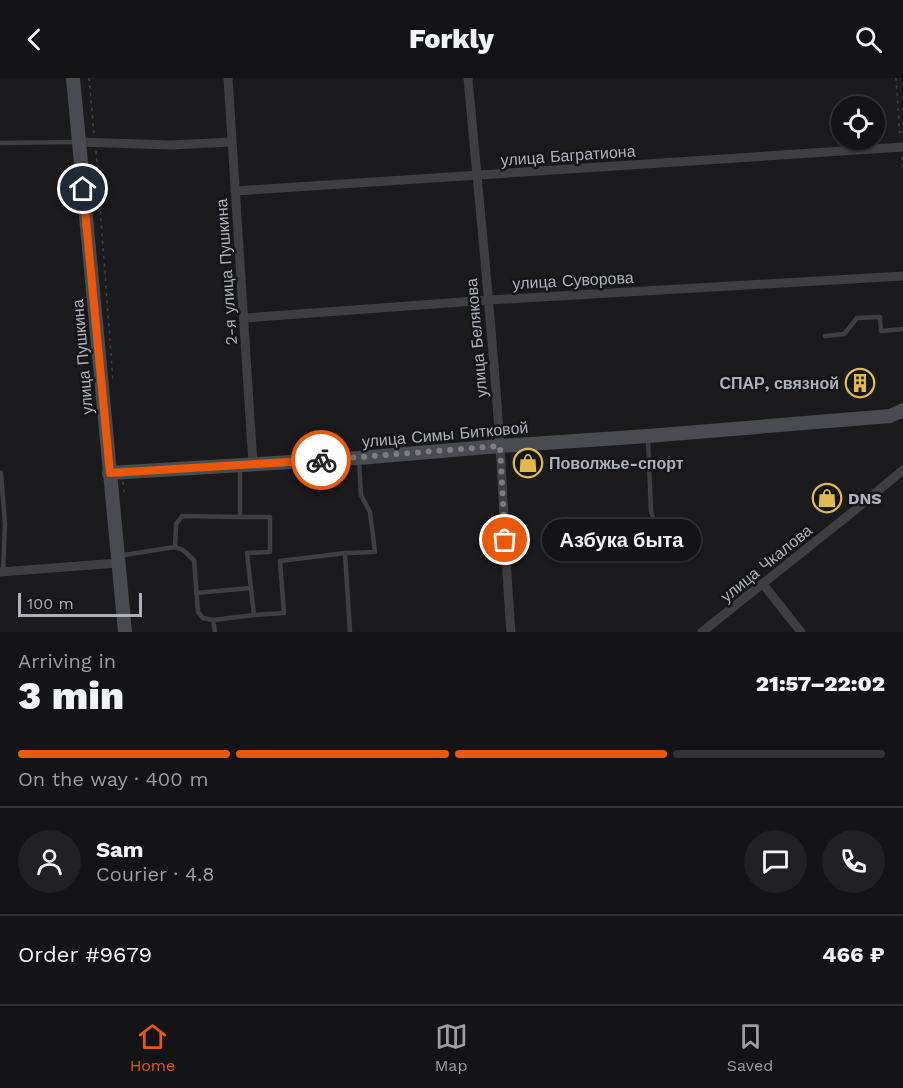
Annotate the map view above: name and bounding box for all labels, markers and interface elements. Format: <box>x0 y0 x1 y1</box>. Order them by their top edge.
icon: back <box>18 23 51 56</box>
text: Forkly <box>409 23 494 55</box>
icon: search <box>852 23 885 56</box>
map controls <box>831 96 885 150</box>
button: locate <box>831 96 885 150</box>
street label: улица Багратиона <box>500 141 636 170</box>
pin <box>57 163 108 214</box>
icon: home <box>66 172 99 205</box>
street label: 2-я улица Пушкина <box>212 198 241 346</box>
street label: улица Суворова <box>512 268 634 293</box>
street label: улица Белякова <box>462 277 491 398</box>
street label: улица Пушкина <box>68 299 97 415</box>
building icon: СПАР, связной <box>844 367 876 399</box>
place label: СПАР, связной <box>719 374 839 393</box>
street label: улица Симы Битковой <box>361 418 529 451</box>
courier <box>291 430 351 490</box>
icon: bike <box>305 444 338 477</box>
shop icon: Поволжье-спорт <box>512 447 544 479</box>
place label: Поволжье-спорт <box>549 454 684 473</box>
shop icon: DNS <box>811 482 843 514</box>
place label: DNS <box>848 489 882 508</box>
pin <box>479 514 530 565</box>
callout: Азбука быта <box>541 519 700 561</box>
street label: улица Чкалова <box>717 521 816 606</box>
icon: bag <box>488 523 521 556</box>
text: Азбука быта <box>560 528 683 552</box>
scale bar <box>18 590 142 618</box>
text: 100 m <box>27 594 74 613</box>
text: Arriving in <box>18 649 116 673</box>
text: 21:57–22:02 <box>756 671 885 696</box>
text: 3 min <box>18 673 124 718</box>
text: On the way · 400 m <box>18 767 209 791</box>
button: person <box>18 830 81 893</box>
button: chat <box>744 830 807 893</box>
button: phone <box>822 830 885 893</box>
text: Sam <box>96 837 144 862</box>
text: Courier · 4.8 <box>96 862 215 886</box>
text: Order #9679 <box>18 942 152 967</box>
text: 466 ₽ <box>822 942 885 967</box>
tab: Home <box>130 1020 175 1075</box>
tab: Map <box>435 1020 468 1075</box>
tab: Saved <box>727 1020 773 1075</box>

